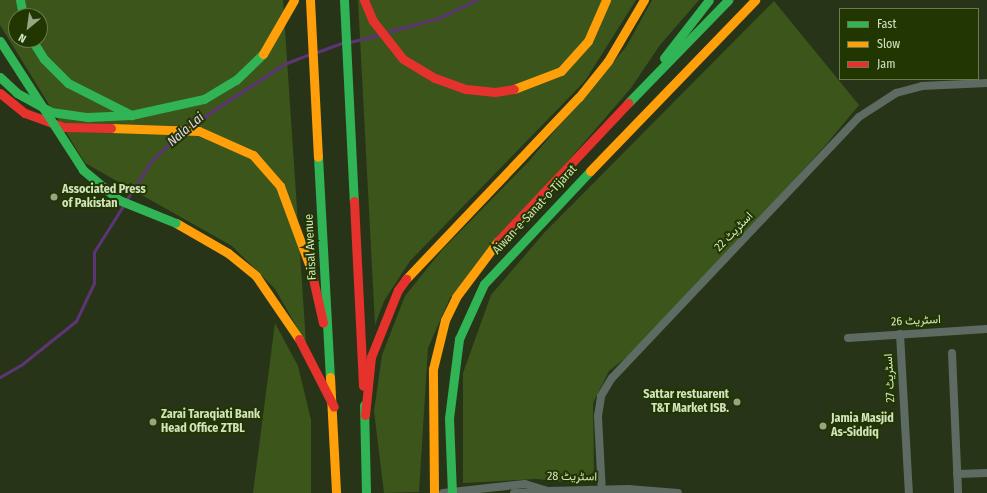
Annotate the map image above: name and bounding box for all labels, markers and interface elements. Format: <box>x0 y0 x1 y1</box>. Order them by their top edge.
north arrow <box>8 8 48 48</box>
legend <box>839 8 979 80</box>
text: Fast <box>877 17 896 31</box>
text: N <box>16 31 28 45</box>
text: Slow <box>877 37 900 51</box>
text: Jam <box>877 57 895 71</box>
water label: Nala Lai <box>165 110 207 150</box>
street label: Aiwan-e-Sanat-o-Tijarat <box>490 162 580 258</box>
place label: Associated Press of Pakistan <box>62 183 146 211</box>
marker: Associated Press of Pakistan <box>49 192 59 202</box>
street label: اسٹریٹ 22 <box>712 209 756 255</box>
street label: Faisal Avenue <box>302 214 320 280</box>
street label: اسٹریٹ 26 <box>891 313 941 329</box>
street label: اسٹریٹ 27 <box>882 353 898 403</box>
place label: Sattar restuarent T&T Market ISB. <box>643 388 729 416</box>
marker: Sattar restuarent T&T Market ISB. <box>732 397 742 407</box>
place label: Zarai Taraqiati Bank Head Office ZTBL <box>161 408 260 436</box>
place label: Jamia Masjid As-Siddiq <box>831 412 894 440</box>
marker: Zarai Taraqiati Bank Head Office ZTBL <box>148 417 158 427</box>
marker: Jamia Masjid As-Siddiq <box>818 421 828 431</box>
street label: اسٹریٹ 28 <box>547 469 597 485</box>

